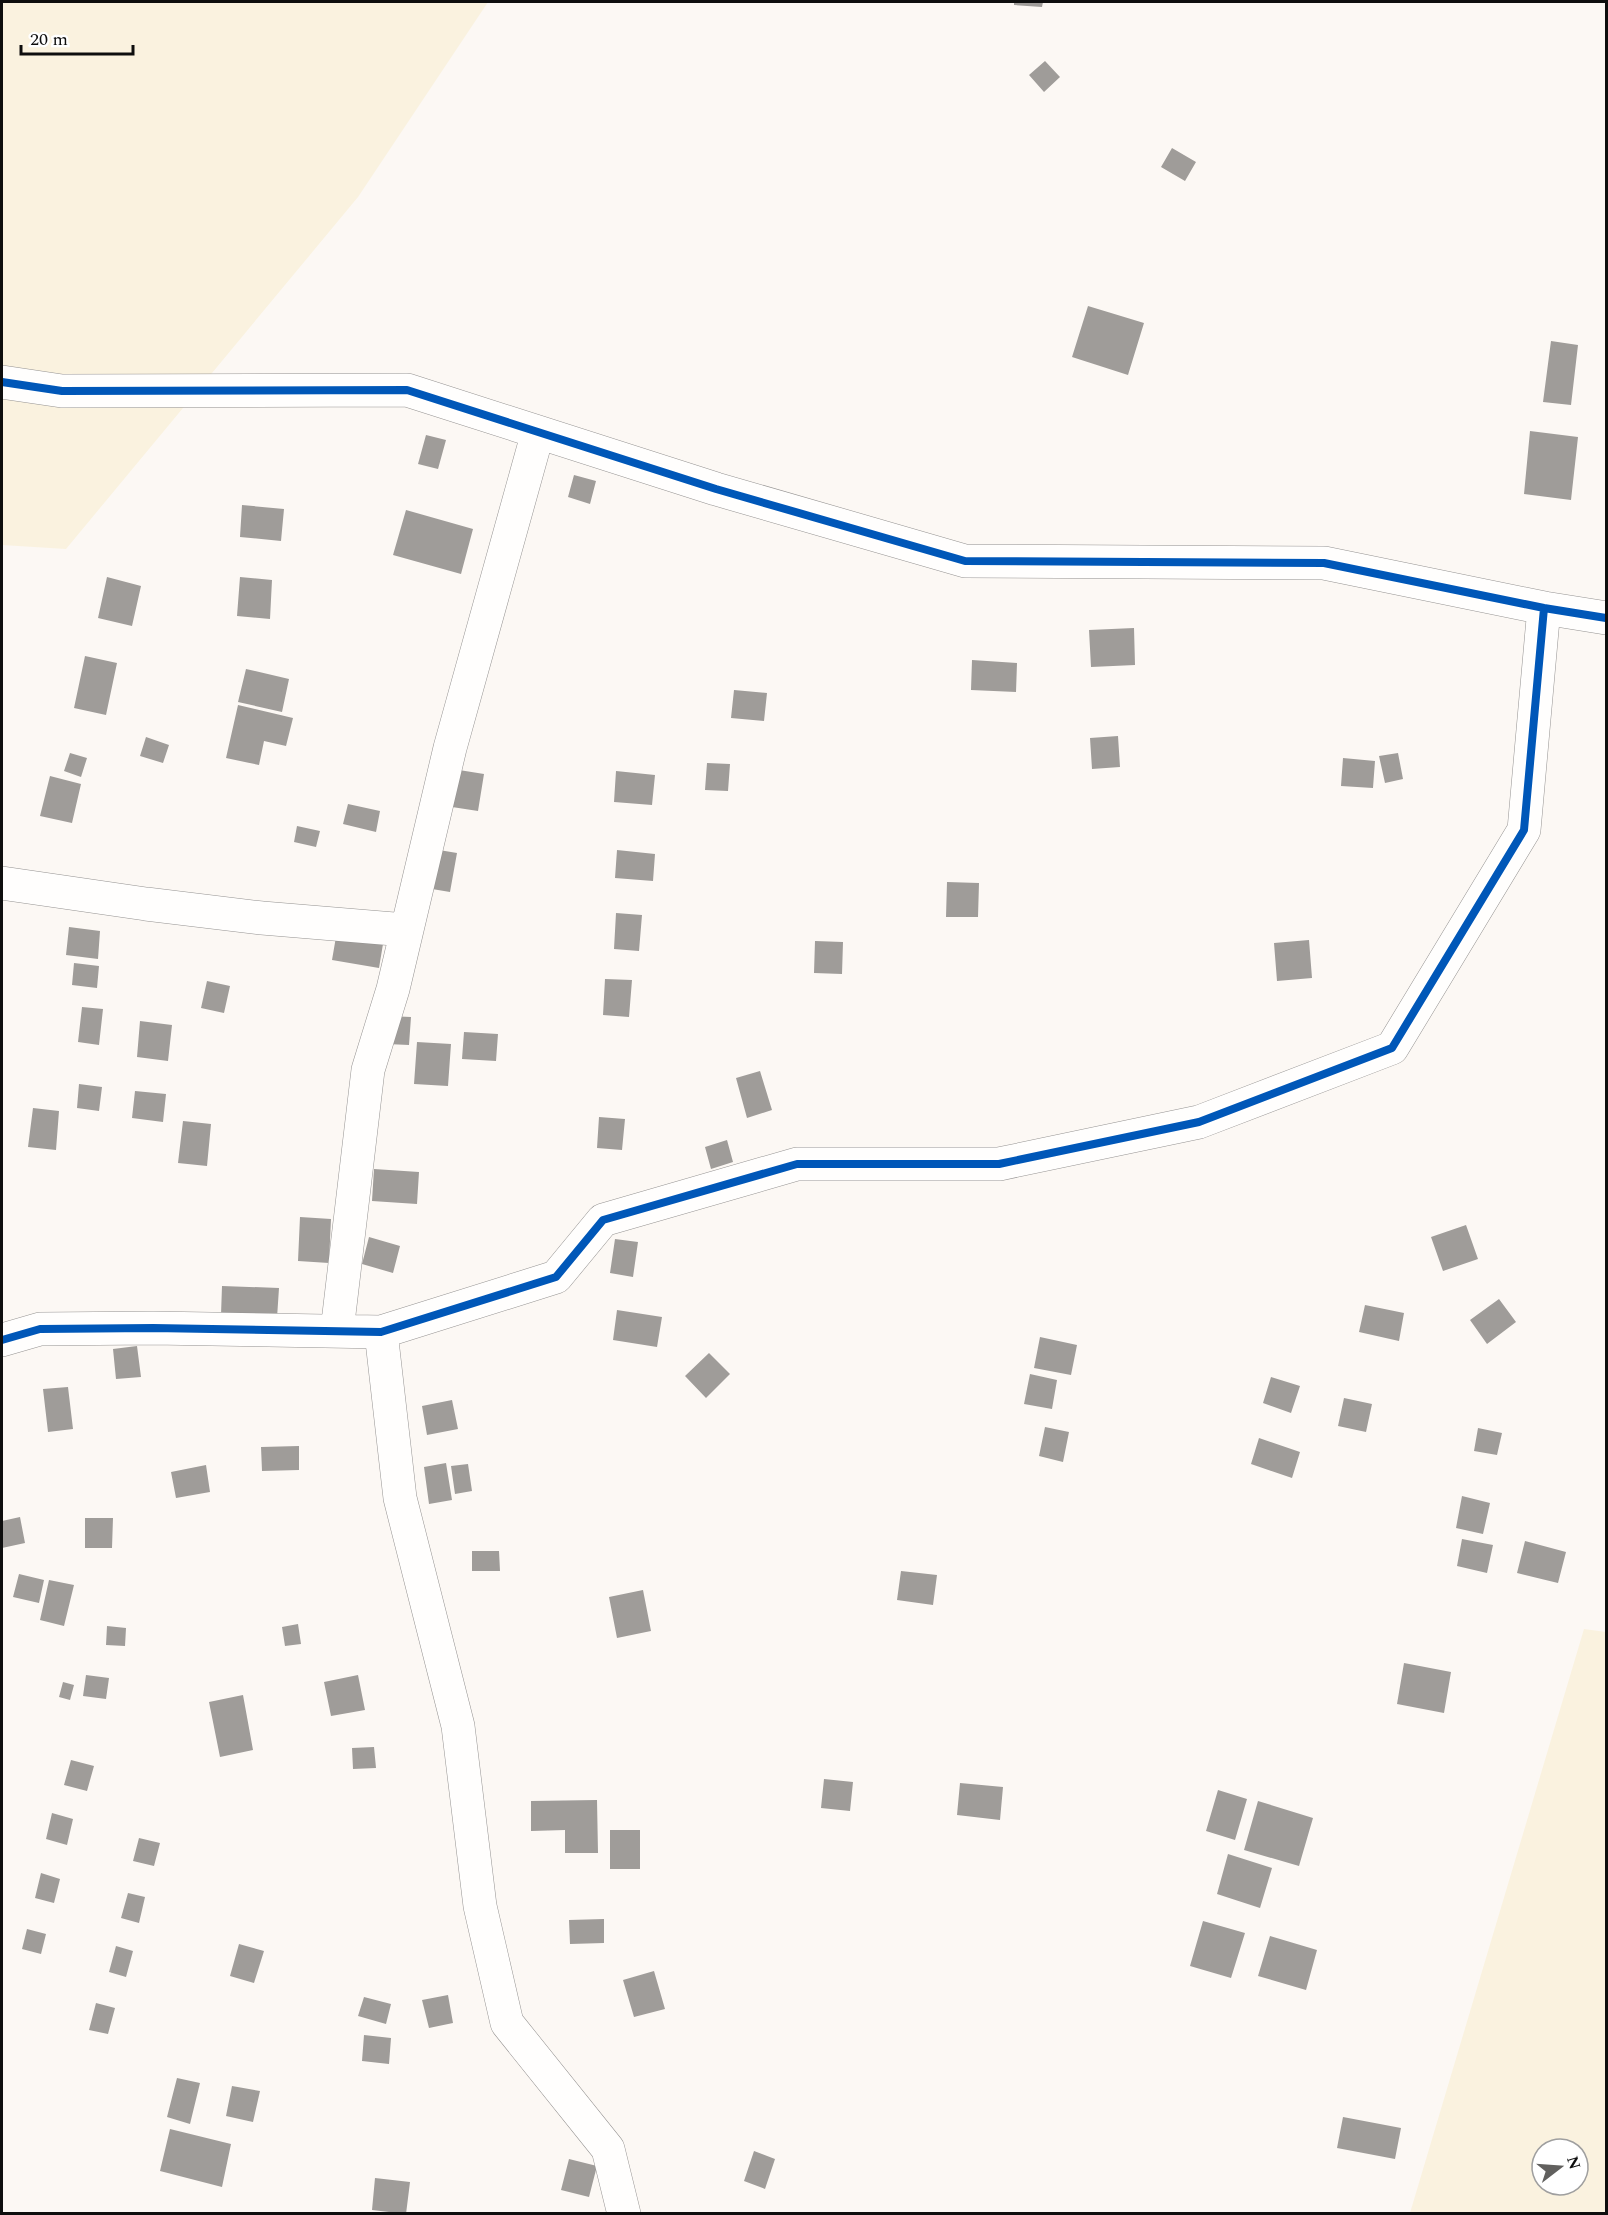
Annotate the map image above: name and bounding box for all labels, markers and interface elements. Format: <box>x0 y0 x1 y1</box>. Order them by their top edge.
scale bar <box>21 18 134 56</box>
text: 20 m <box>30 26 68 53</box>
north arrow <box>1530 2137 1590 2197</box>
text: N <box>1560 2153 1587 2173</box>

